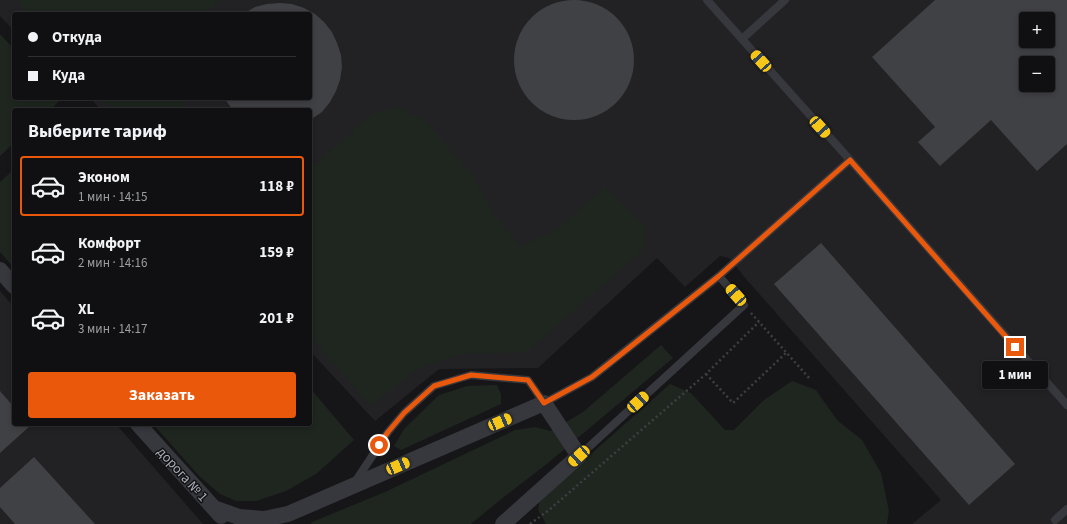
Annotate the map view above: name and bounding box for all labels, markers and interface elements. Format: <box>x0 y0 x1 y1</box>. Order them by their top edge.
map controls <box>1019 12 1055 92</box>
button: + <box>1019 12 1055 48</box>
text: Откуда <box>52 27 102 48</box>
car <box>749 48 773 74</box>
button: − <box>1019 56 1055 92</box>
text: Куда <box>52 65 85 86</box>
car <box>808 114 832 140</box>
text: Выберите тариф <box>28 119 167 144</box>
text: Эконом <box>78 167 130 188</box>
icon: car <box>30 168 66 204</box>
text: 118 ₽ <box>259 176 294 197</box>
text: 1 мин · 14:15 <box>78 188 147 206</box>
text: Комфорт <box>78 233 141 254</box>
icon: car <box>30 234 66 270</box>
text: 159 ₽ <box>259 242 294 263</box>
text: 2 мин · 14:16 <box>78 254 147 272</box>
car <box>724 282 748 308</box>
text: XL <box>78 299 94 320</box>
icon: car <box>30 300 66 336</box>
text: 201 ₽ <box>259 308 294 329</box>
text: 3 мин · 14:17 <box>78 320 147 338</box>
route end <box>1006 338 1024 356</box>
callout: 1 мин <box>982 361 1048 389</box>
text: 1 мин <box>998 366 1032 384</box>
button: Заказать <box>28 372 296 418</box>
car <box>625 390 651 414</box>
car <box>487 412 513 432</box>
route start <box>370 436 388 454</box>
street label: дорога № 1 <box>152 443 212 507</box>
car <box>566 444 592 468</box>
car <box>385 456 411 476</box>

